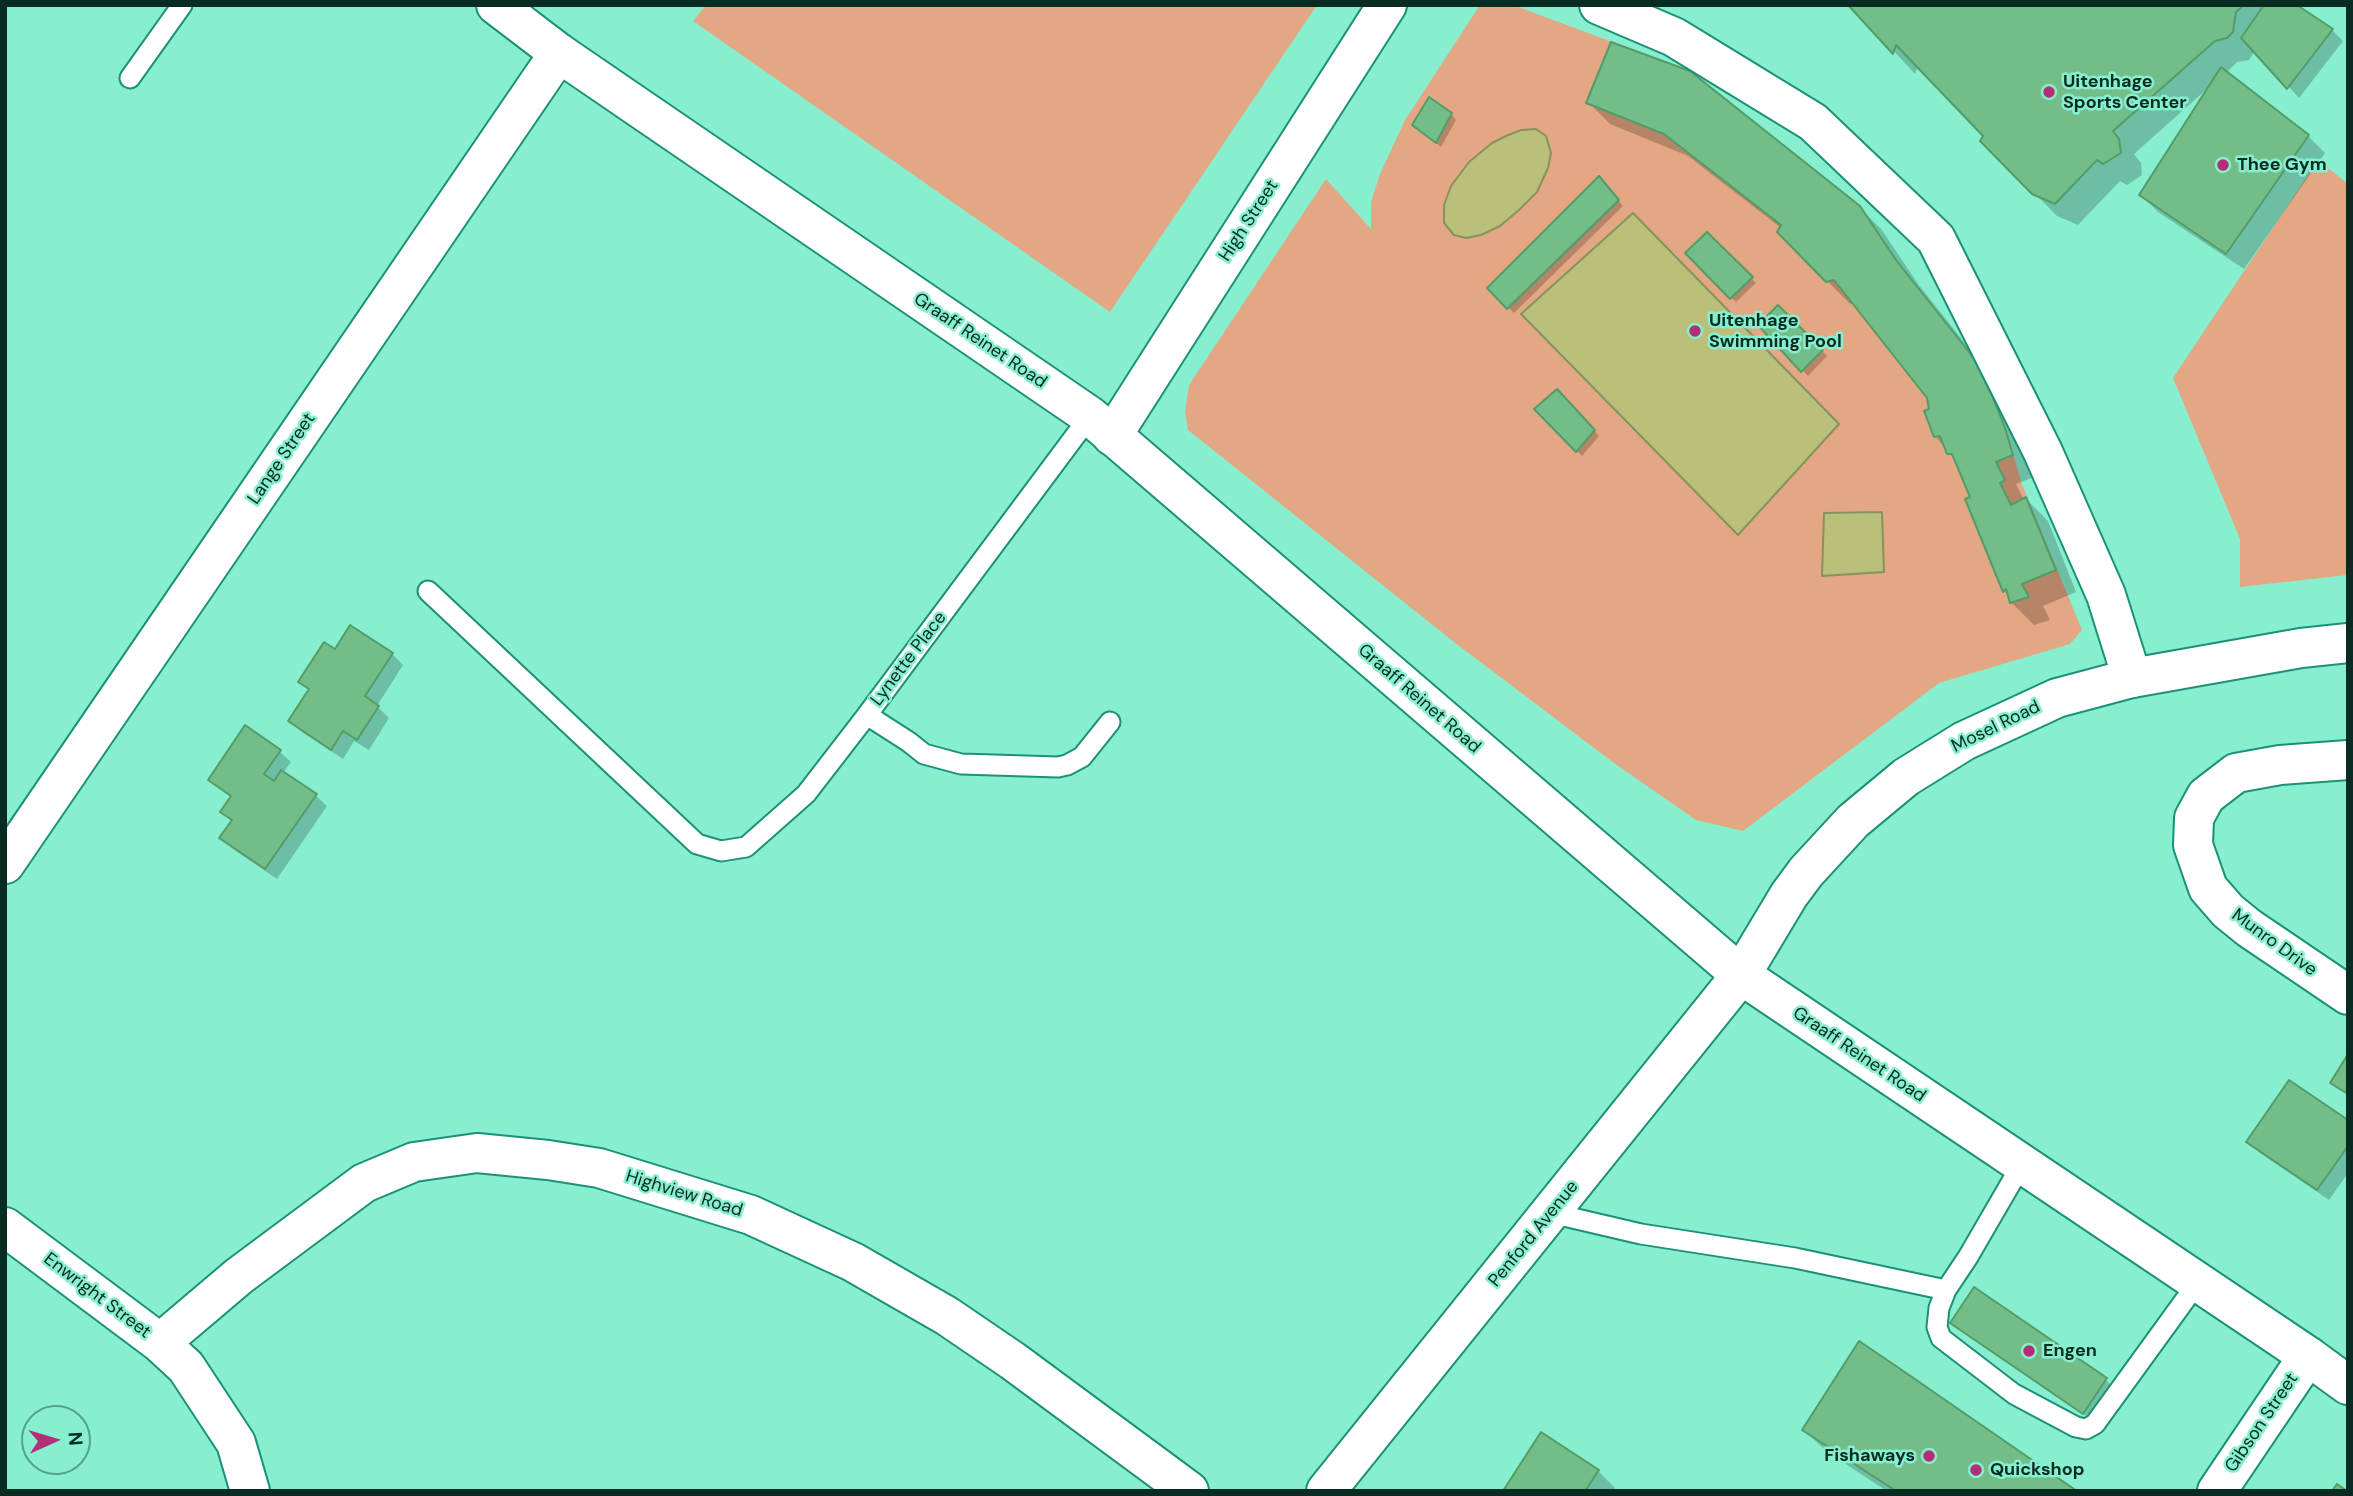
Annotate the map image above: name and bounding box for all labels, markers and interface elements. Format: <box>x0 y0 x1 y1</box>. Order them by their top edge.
place label: Uitenhage Sports Center <box>2063 71 2187 114</box>
marker: Uitenhage Sports Center <box>2041 84 2057 100</box>
place label: Thee Gym <box>2237 154 2327 176</box>
marker: Thee Gym <box>2215 157 2231 173</box>
street label: High Street <box>1215 176 1283 266</box>
street label: Graaff Reinet Road <box>909 289 1051 393</box>
place label: Uitenhage Swimming Pool <box>1709 310 1842 352</box>
marker: Uitenhage Swimming Pool <box>1687 323 1703 339</box>
street label: Lange Street <box>244 409 320 509</box>
street label: Lynette Place <box>867 608 951 710</box>
street label: Graaff Reinet Road <box>1353 640 1485 758</box>
street label: Mosel Road <box>1948 696 2044 758</box>
street label: Munro Drive <box>2227 905 2321 981</box>
street label: Graaff Reinet Road <box>1788 1003 1930 1107</box>
street label: Highview Road <box>623 1166 745 1222</box>
street label: Penford Avenue <box>1485 1177 1583 1291</box>
street label: Enwright Street <box>39 1249 155 1343</box>
place label: Engen <box>2043 1340 2097 1362</box>
marker: Engen <box>2021 1343 2037 1359</box>
street label: Gibson Street <box>2221 1369 2303 1477</box>
north arrow <box>21 1405 91 1475</box>
text: N <box>62 1431 88 1446</box>
place label: Fishaways <box>1824 1445 1915 1467</box>
marker: Fishaways <box>1921 1448 1937 1464</box>
place label: Quickshop <box>1990 1459 2085 1481</box>
marker: Quickshop <box>1968 1462 1984 1478</box>

